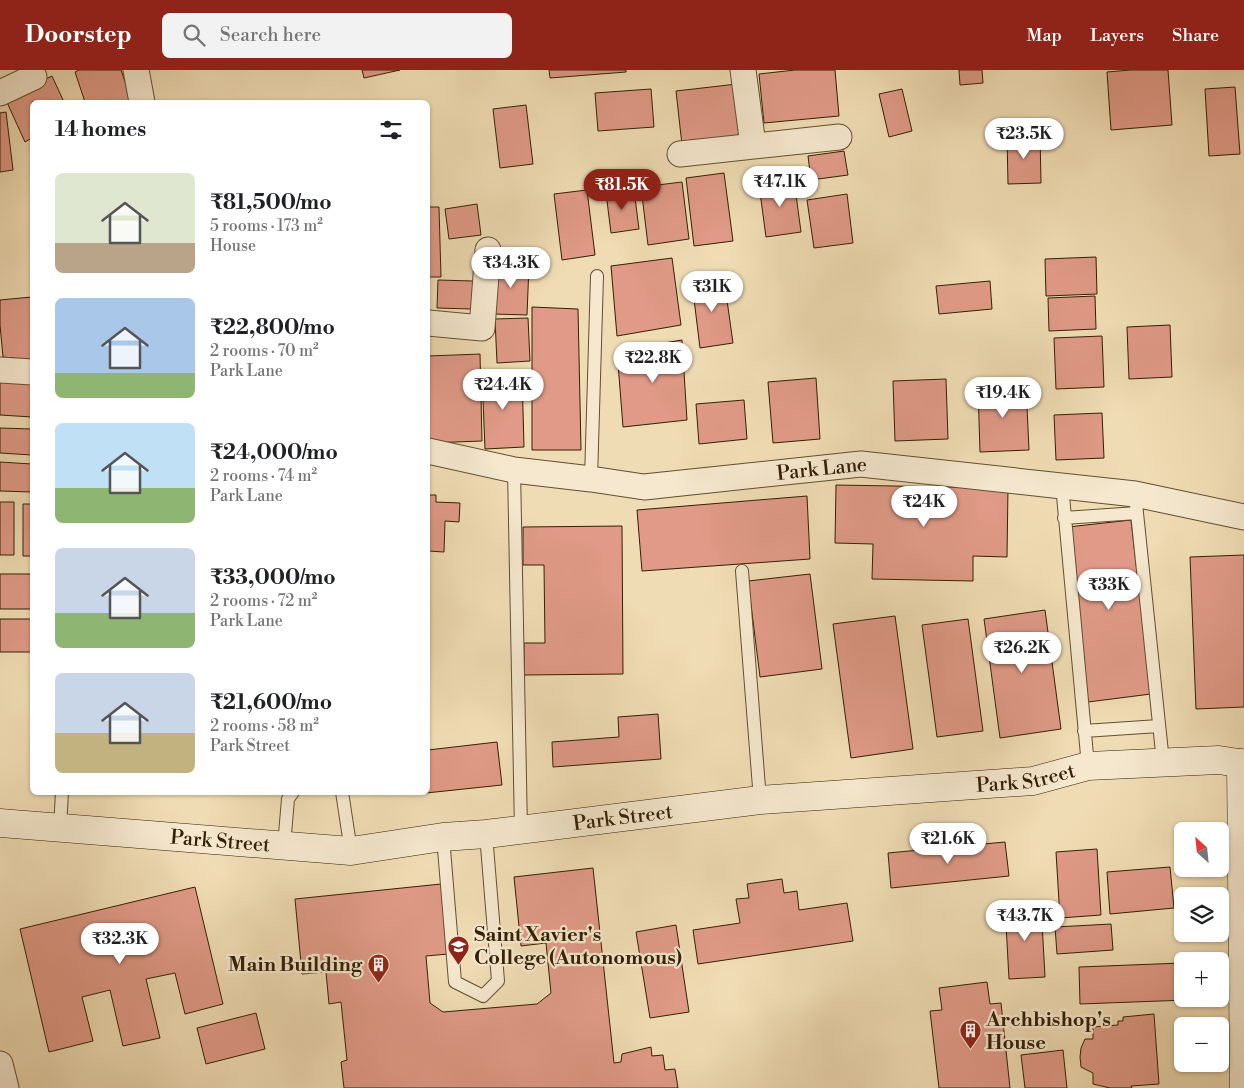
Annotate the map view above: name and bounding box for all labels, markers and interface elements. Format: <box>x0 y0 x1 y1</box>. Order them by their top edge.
search box <box>162 13 512 58</box>
text: Doorstep <box>25 20 132 50</box>
icon: search <box>180 21 208 49</box>
text: Search here <box>220 23 321 47</box>
text: Map <box>1027 24 1062 47</box>
text: Layers <box>1090 24 1144 47</box>
text: Share <box>1172 24 1219 47</box>
icon: filters <box>377 116 405 144</box>
text: 14 homes <box>55 117 146 143</box>
pin: ₹23.5K <box>983 118 1065 160</box>
text: ₹23.5K <box>996 124 1052 144</box>
pin: ₹47.1K <box>739 166 821 208</box>
pin: ₹81.5K <box>581 168 663 211</box>
text: ₹47.1K <box>753 172 807 192</box>
text: ₹81.5K <box>595 175 649 195</box>
text: ₹81,500/mo <box>210 190 332 216</box>
icon: home <box>95 193 155 253</box>
text: 5 rooms · 173 m² <box>210 216 323 236</box>
text: House <box>210 236 256 256</box>
pin: ₹34.3K <box>470 246 552 289</box>
text: ₹34.3K <box>482 253 540 273</box>
pin: ₹31K <box>682 270 742 313</box>
text: ₹31K <box>692 277 732 297</box>
text: ₹22,800/mo <box>210 315 335 341</box>
icon: home <box>95 318 155 378</box>
text: 2 rooms · 70 m² <box>210 341 319 361</box>
pin: ₹22.8K <box>612 342 694 384</box>
text: ₹22.8K <box>624 348 682 368</box>
text: Park Lane <box>210 361 283 381</box>
pin: ₹24.4K <box>462 368 544 411</box>
text: ₹24.4K <box>474 375 532 395</box>
pin: ₹19.4K <box>962 376 1044 419</box>
text: ₹19.4K <box>975 383 1031 403</box>
text: ₹24,000/mo <box>210 440 338 466</box>
icon: home <box>95 443 155 503</box>
street label: Park Lane <box>775 453 868 487</box>
text: 2 rooms · 74 m² <box>210 466 317 486</box>
text: Park Lane <box>210 486 283 506</box>
pin: ₹24K <box>894 486 954 528</box>
text: ₹24K <box>902 492 946 512</box>
text: ₹33,000/mo <box>210 565 336 591</box>
icon: home <box>95 568 155 628</box>
pin: ₹33K <box>1079 568 1139 611</box>
text: ₹33K <box>1088 575 1130 595</box>
text: 2 rooms · 72 m² <box>210 591 317 611</box>
text: Park Lane <box>210 611 283 631</box>
pin: ₹26.2K <box>981 632 1063 674</box>
text: ₹26.2K <box>993 638 1051 658</box>
text: ₹21,600/mo <box>210 690 332 716</box>
icon: home <box>95 693 155 753</box>
text: 2 rooms · 58 m² <box>210 716 319 736</box>
text: Park Street <box>210 736 290 756</box>
street label: Park Street <box>975 759 1078 799</box>
street label: Park Street <box>572 800 674 837</box>
pin: ₹21.6K <box>907 822 989 865</box>
north arrow <box>1174 822 1229 878</box>
map controls <box>1174 822 1229 1072</box>
street label: Park Street <box>169 826 271 859</box>
text: ₹21.6K <box>920 829 976 849</box>
button: layers <box>1174 887 1229 942</box>
pin: ₹43.7K <box>984 900 1066 942</box>
text: ₹43.7K <box>997 906 1053 926</box>
pin: ₹32.3K <box>79 922 161 965</box>
place label: Saint Xavier's College (Autonomous) <box>474 923 682 971</box>
text: ₹32.3K <box>92 929 148 949</box>
school or university icon: Saint Xavier's College (Autonomous) <box>446 934 470 965</box>
building icon: Main Building <box>366 952 390 983</box>
button: + <box>1174 952 1229 1007</box>
place label: Main Building <box>228 953 363 978</box>
place label: Archbishop's House <box>985 1008 1111 1056</box>
button: − <box>1174 1017 1229 1072</box>
building icon: Archbishop's House <box>958 1019 982 1050</box>

